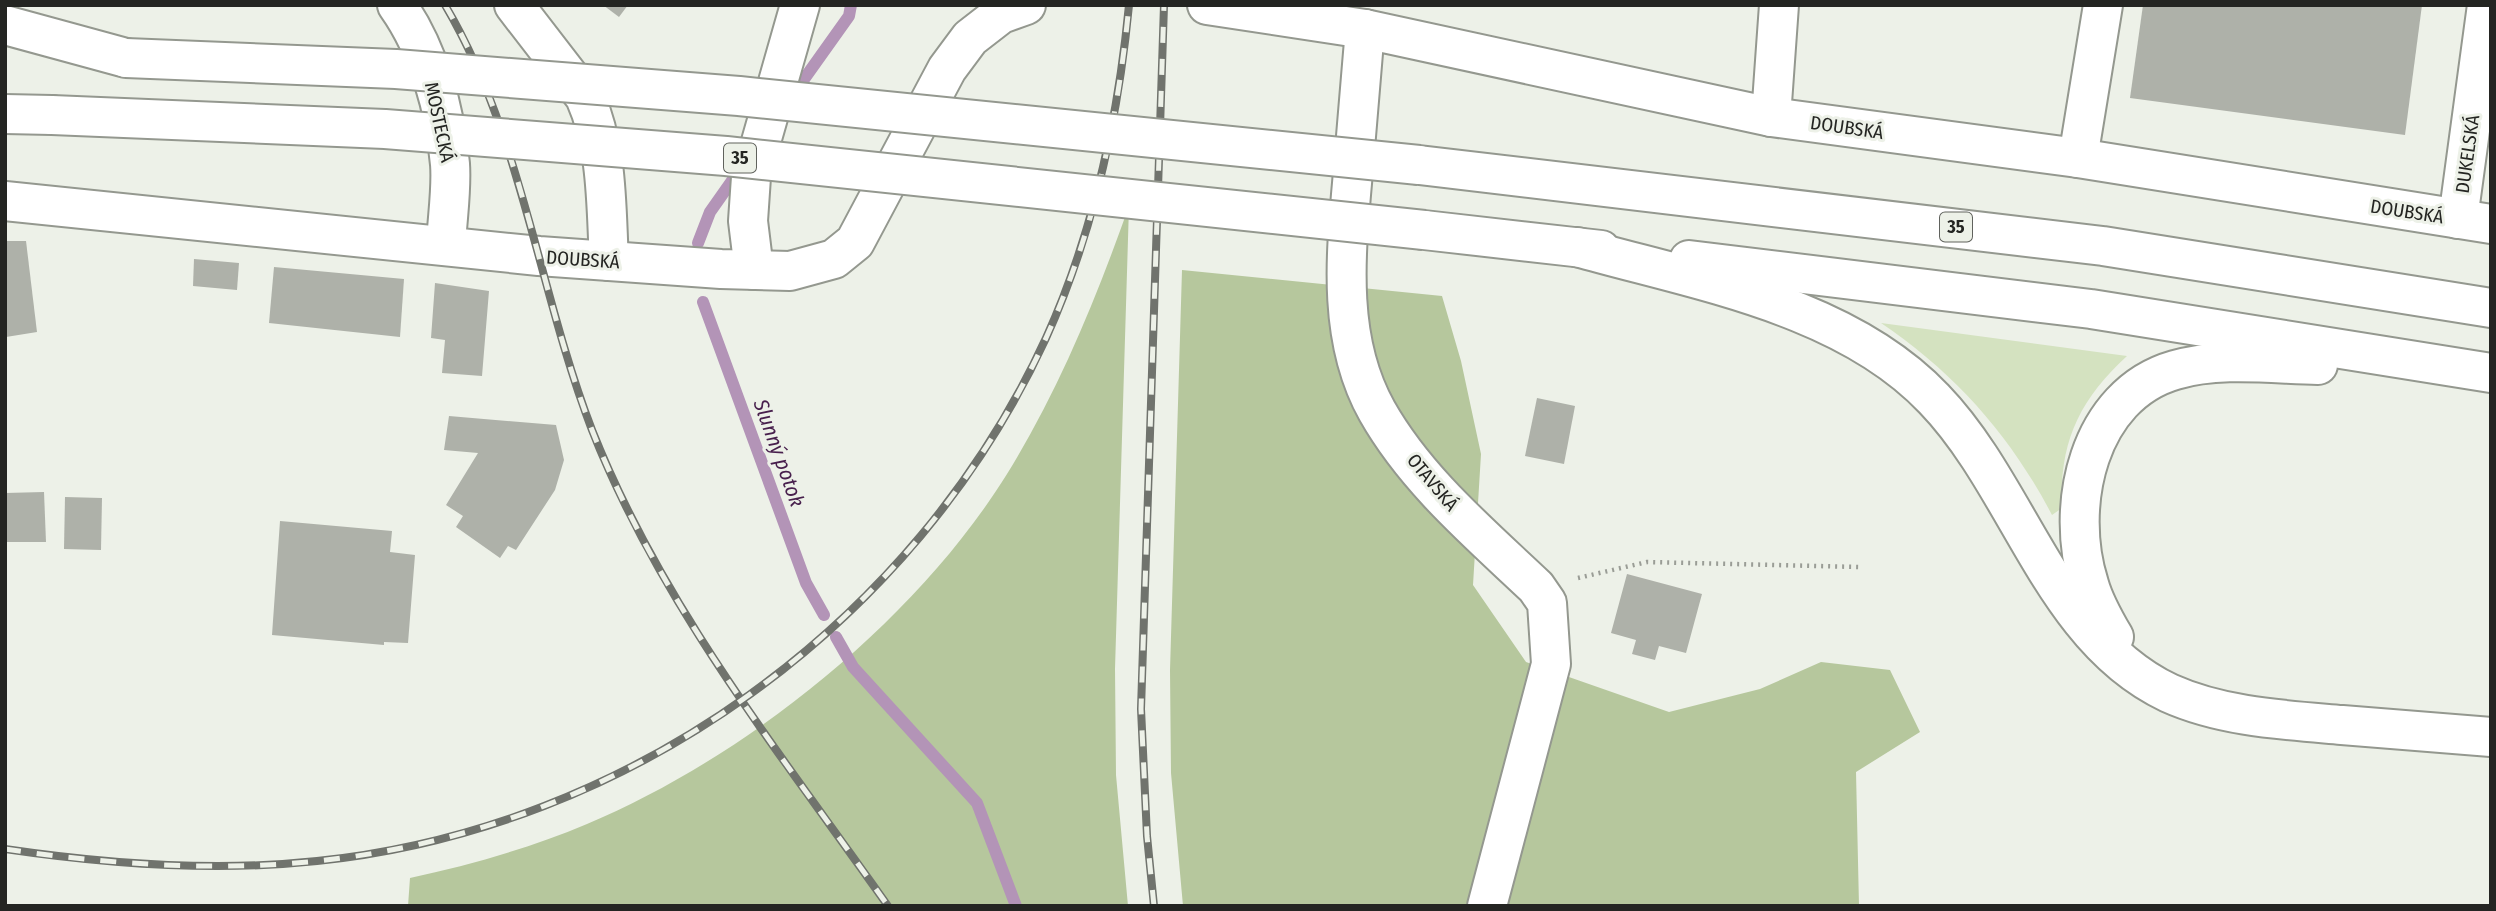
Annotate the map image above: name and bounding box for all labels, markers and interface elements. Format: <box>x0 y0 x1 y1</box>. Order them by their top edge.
street label: MOSTECKÁ <box>420 80 459 164</box>
street label: DOUBSKÁ <box>1809 111 1885 144</box>
street label: DUKELSKÁ <box>2451 113 2484 195</box>
road number: 35 <box>724 144 756 173</box>
street label: DOUBSKÁ <box>2369 194 2445 229</box>
road number: 35 <box>1940 212 1972 242</box>
street label: DOUBSKÁ <box>545 245 620 274</box>
water label: Slunný potok <box>747 395 810 510</box>
street label: OTAVSKÁ <box>1402 449 1463 516</box>

